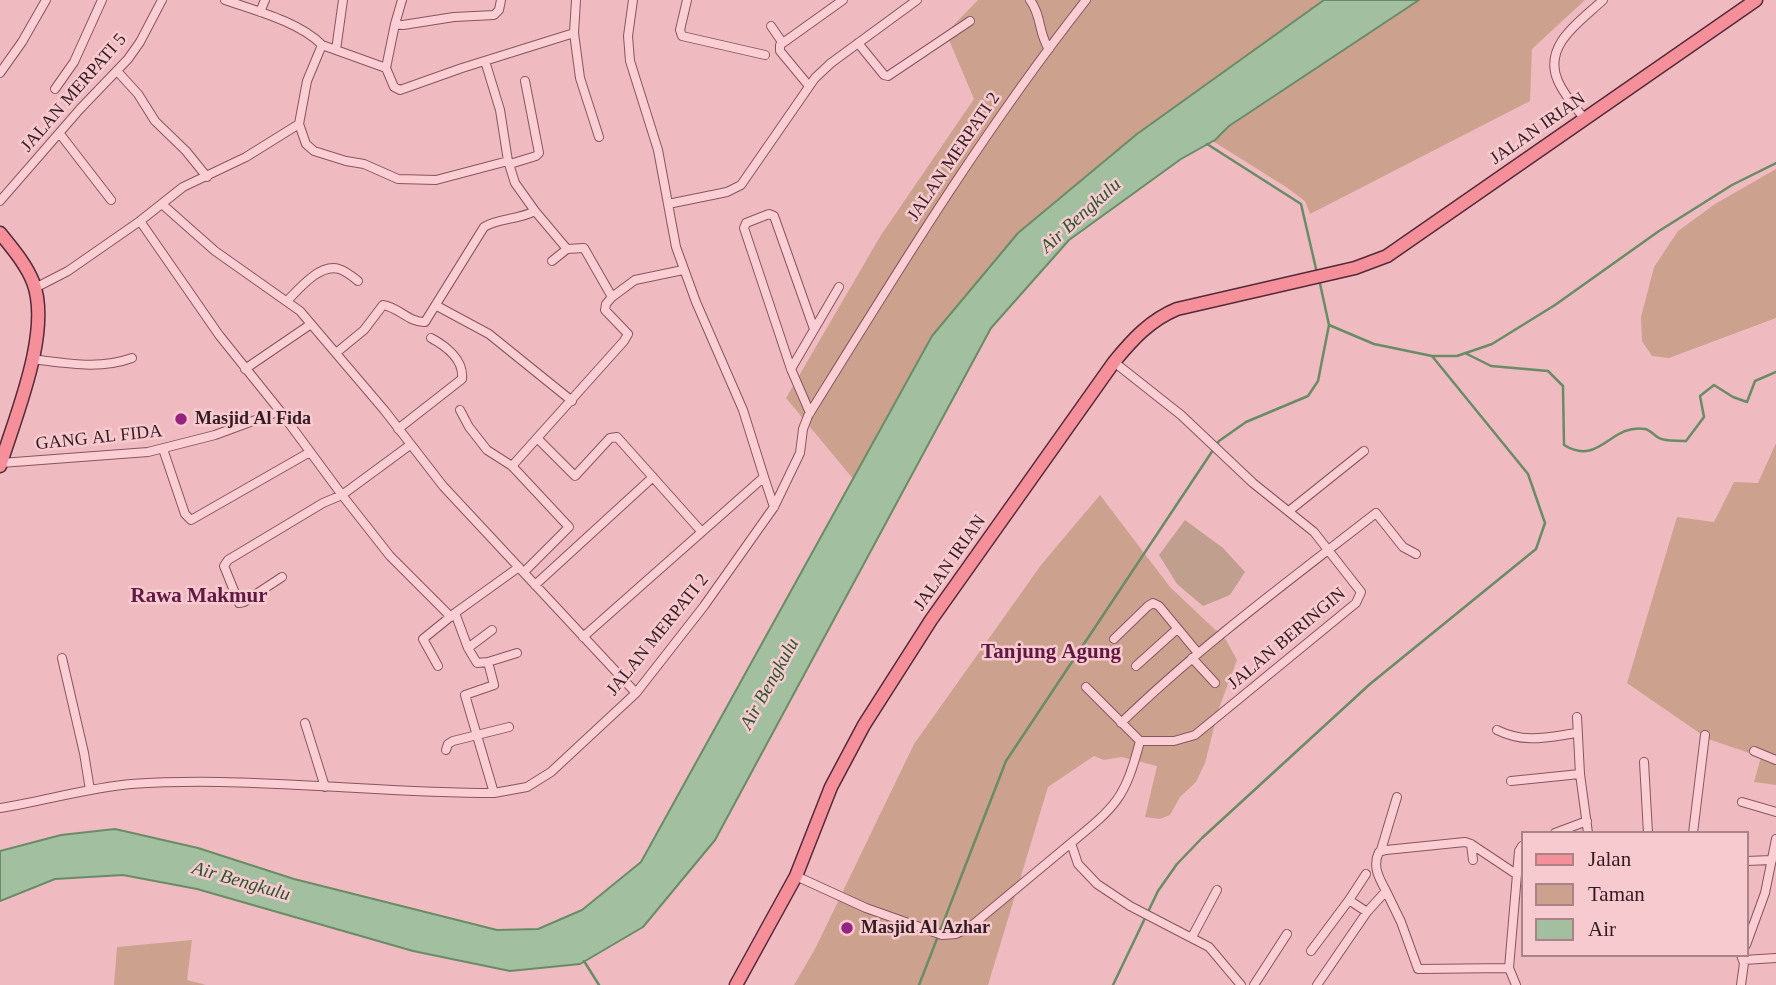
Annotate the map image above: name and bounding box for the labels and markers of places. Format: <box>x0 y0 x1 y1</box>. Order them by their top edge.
place label: Masjid Al Fida <box>195 408 311 430</box>
marker: Masjid Al Fida <box>173 411 189 427</box>
place label: Masjid Al Azhar <box>861 917 990 939</box>
marker: Masjid Al Azhar <box>839 920 855 936</box>

